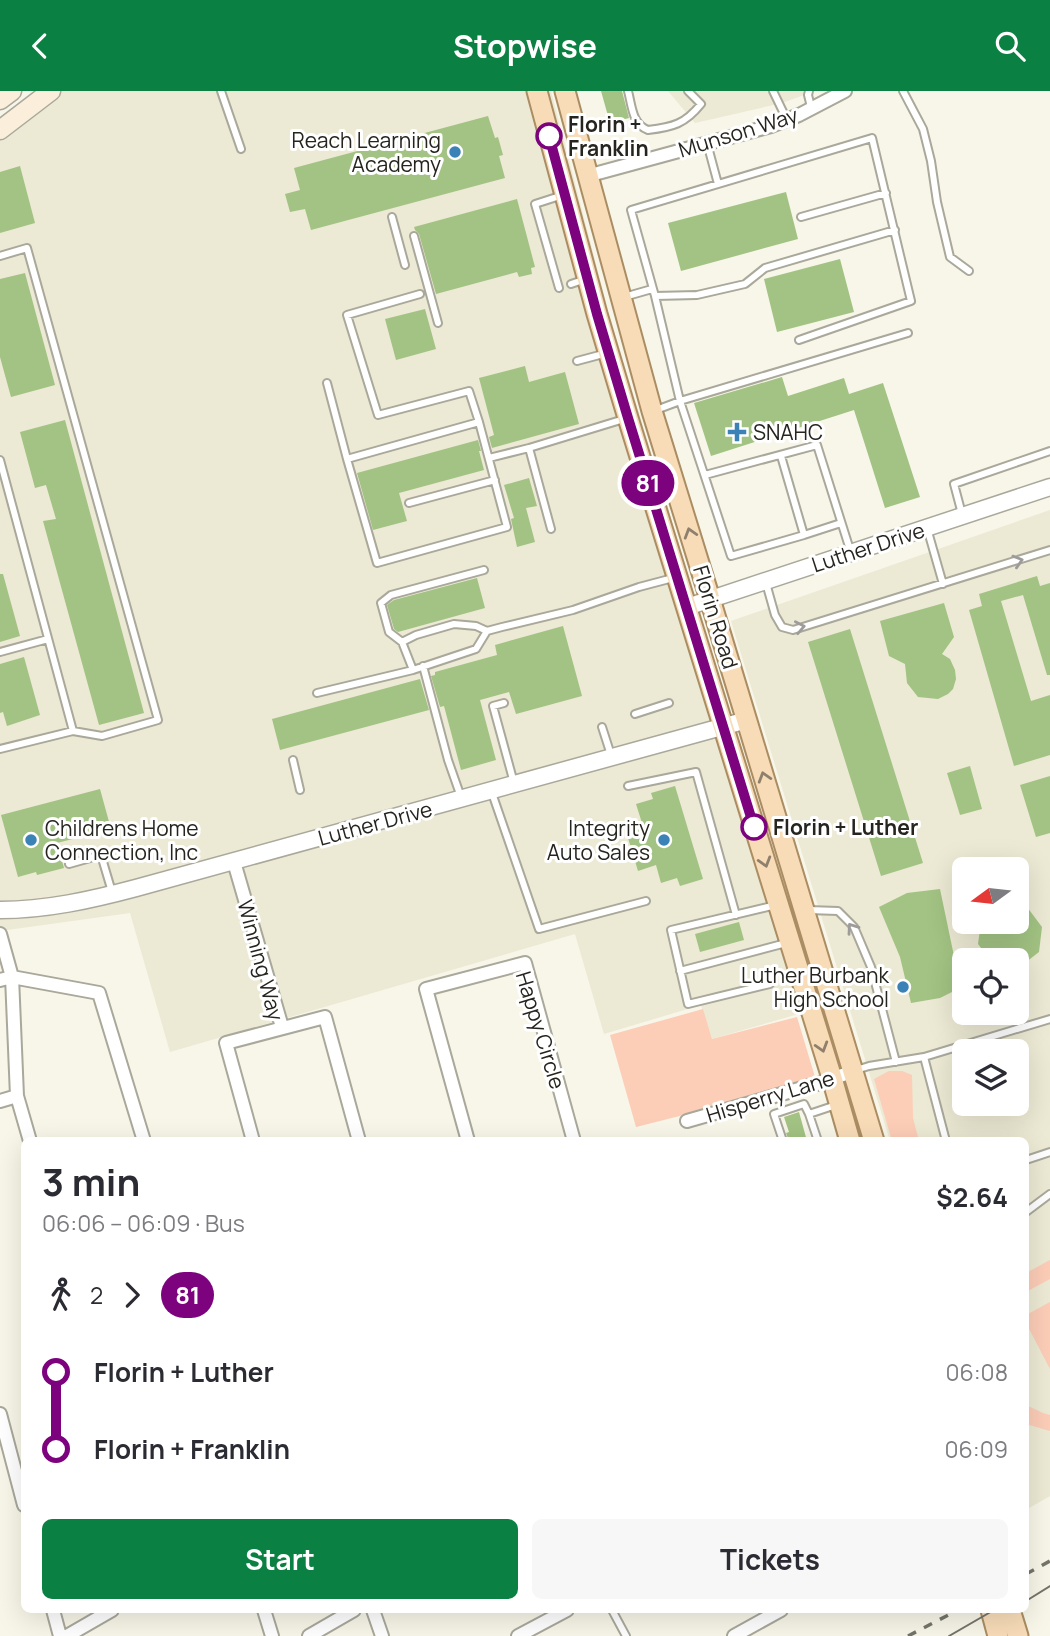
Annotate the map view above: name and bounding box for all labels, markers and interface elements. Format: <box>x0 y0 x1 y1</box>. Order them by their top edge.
text: Stopwise <box>453 24 597 68</box>
icon: back <box>21 27 59 65</box>
icon: search <box>991 27 1029 65</box>
street label: Munson Way <box>675 101 801 163</box>
place label: Florin + Franklin <box>568 110 649 162</box>
marker: Florin + Franklin <box>536 123 562 149</box>
place label: Reach Learning Academy <box>291 126 441 178</box>
marker: Reach Learning Academy <box>447 144 463 160</box>
place label: SNAHC <box>753 418 823 446</box>
marker: SNAHC <box>727 422 747 442</box>
line badge: 81 <box>616 460 680 506</box>
text: 81 <box>635 466 661 499</box>
street label: Luther Drive <box>808 516 928 578</box>
one-way arrow <box>684 528 698 540</box>
one-way arrow <box>1011 554 1023 569</box>
street label: Florin Road <box>687 562 745 672</box>
one-way arrow <box>794 620 806 635</box>
one-way arrow <box>758 772 773 784</box>
street label: Luther Drive <box>315 794 435 852</box>
place label: Florin + Luther <box>773 813 918 841</box>
place label: Childrens Home Connection, Inc <box>45 814 199 866</box>
place label: Integrity Auto Sales <box>547 814 650 866</box>
marker: Florin + Luther <box>741 814 767 840</box>
marker: Childrens Home Connection, Inc <box>23 832 39 848</box>
marker: Integrity Auto Sales <box>656 832 672 848</box>
one-way arrow <box>757 856 772 868</box>
north arrow <box>952 857 1029 935</box>
map controls <box>952 857 1029 1116</box>
street label: Winning Way <box>231 897 291 1023</box>
one-way arrow <box>848 923 860 936</box>
button: locate <box>952 948 1029 1025</box>
place label: Luther Burbank High School <box>741 961 890 1013</box>
street label: Happy Circle <box>510 968 572 1092</box>
marker: Luther Burbank High School <box>895 979 911 995</box>
button: layers <box>952 1039 1029 1116</box>
one-way arrow <box>814 1040 829 1052</box>
street label: Hisperry Lane <box>703 1063 837 1129</box>
text: 3 min <box>42 1155 140 1207</box>
text: $2.64 <box>936 1179 1008 1215</box>
text: 06:06 – 06:09 · Bus <box>42 1207 245 1239</box>
icon: walk <box>42 1276 80 1314</box>
icon: forward <box>113 1276 151 1314</box>
text: 81 <box>175 1278 200 1311</box>
text: 2 <box>90 1279 103 1311</box>
text: Florin + Luther <box>94 1354 274 1390</box>
text: 06:08 <box>945 1356 1008 1388</box>
text: Florin + Franklin <box>94 1431 290 1467</box>
text: 06:09 <box>945 1433 1008 1465</box>
button: Start <box>42 1519 518 1599</box>
button: Tickets <box>532 1519 1008 1599</box>

